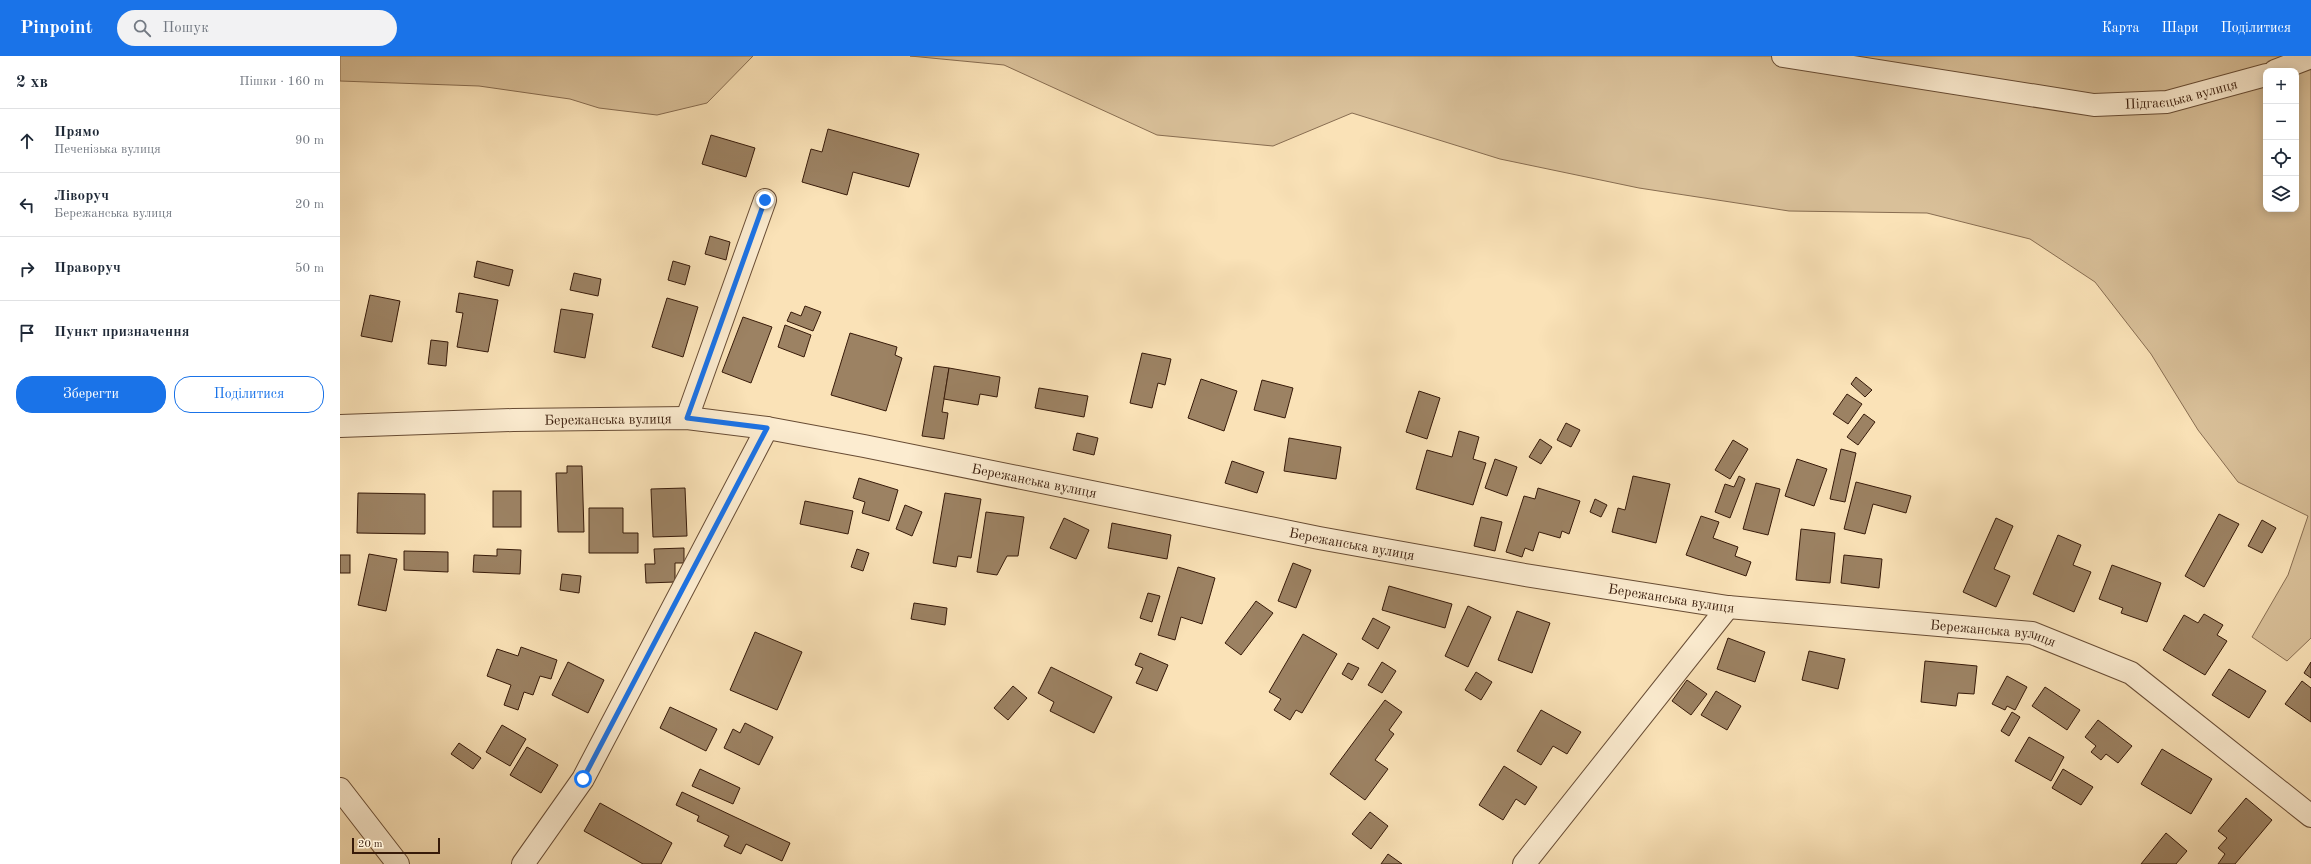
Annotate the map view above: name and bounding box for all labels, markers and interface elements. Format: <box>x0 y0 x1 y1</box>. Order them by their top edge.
search box <box>117 10 397 46</box>
icon: search <box>131 17 153 39</box>
text: Pinpoint <box>20 19 93 38</box>
text: Пошук <box>163 21 209 36</box>
text: Карта <box>2102 21 2140 35</box>
text: Шари <box>2162 21 2199 35</box>
text: Поділитися <box>2221 21 2291 35</box>
map controls <box>2263 68 2299 212</box>
button: + <box>2263 68 2299 104</box>
text: 2 хв <box>16 74 48 91</box>
text: Пішки · 160 m <box>239 75 324 88</box>
street label: Підгаєцька вулиця <box>2124 77 2239 112</box>
button: − <box>2263 104 2299 140</box>
text: Прямо <box>54 125 100 140</box>
icon: ahead <box>16 130 38 152</box>
text: 90 m <box>295 134 324 147</box>
button: locate <box>2263 140 2299 176</box>
text: Печенізька вулиця <box>54 143 161 156</box>
button: layers <box>2263 176 2299 212</box>
text: Ліворуч <box>54 189 109 204</box>
route end <box>756 191 774 209</box>
icon: left <box>16 194 38 216</box>
text: 20 m <box>295 198 324 211</box>
text: Бережанська вулиця <box>54 207 172 220</box>
icon: right <box>16 258 38 280</box>
text: Праворуч <box>54 261 121 276</box>
text: 50 m <box>295 262 324 275</box>
icon: arrive <box>16 322 38 344</box>
text: Пункт призначення <box>54 325 190 340</box>
button: Зберегти <box>16 376 166 413</box>
button: Поділитися <box>174 376 324 413</box>
street label: Бережанська вулиця <box>544 412 672 428</box>
street label: Бережанська вулиця <box>970 462 1098 501</box>
street label: Бережанська вулиця <box>1288 526 1416 563</box>
street label: Бережанська вулиця <box>1607 582 1735 616</box>
street label: Бережанська вулиця <box>1929 618 2058 650</box>
route start <box>574 770 592 788</box>
scale bar <box>352 836 440 855</box>
text: 20 m <box>358 839 383 850</box>

